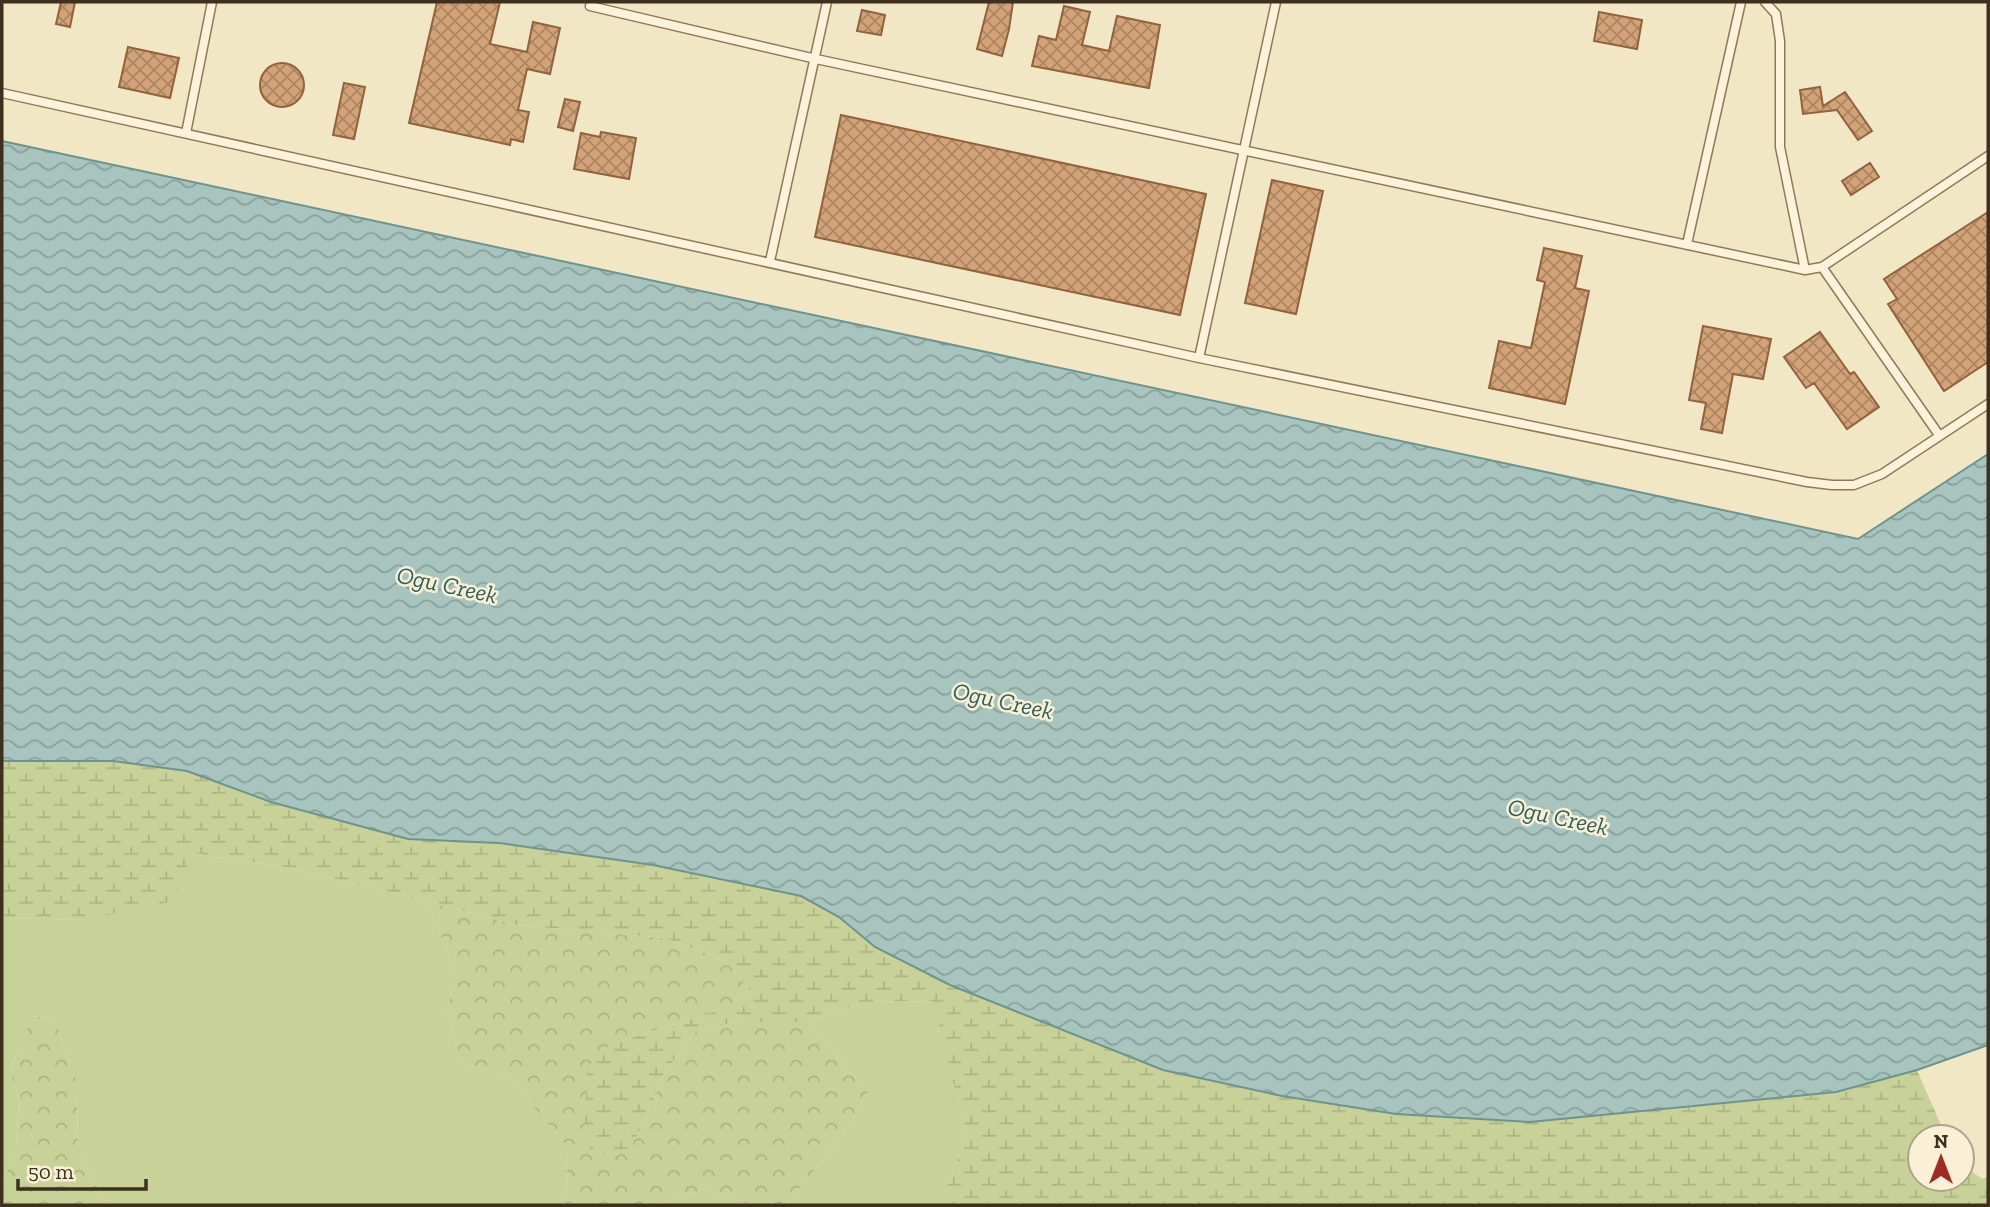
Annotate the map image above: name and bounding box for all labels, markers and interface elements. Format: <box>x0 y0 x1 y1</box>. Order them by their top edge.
water label: Ogu Creek <box>394 560 500 609</box>
water label: Ogu Creek <box>950 676 1056 725</box>
water label: Ogu Creek <box>1505 792 1611 841</box>
north arrow <box>1906 1123 1976 1193</box>
text: N <box>1934 1130 1948 1153</box>
scale bar <box>18 1148 145 1192</box>
text: 50 m <box>28 1159 74 1184</box>

